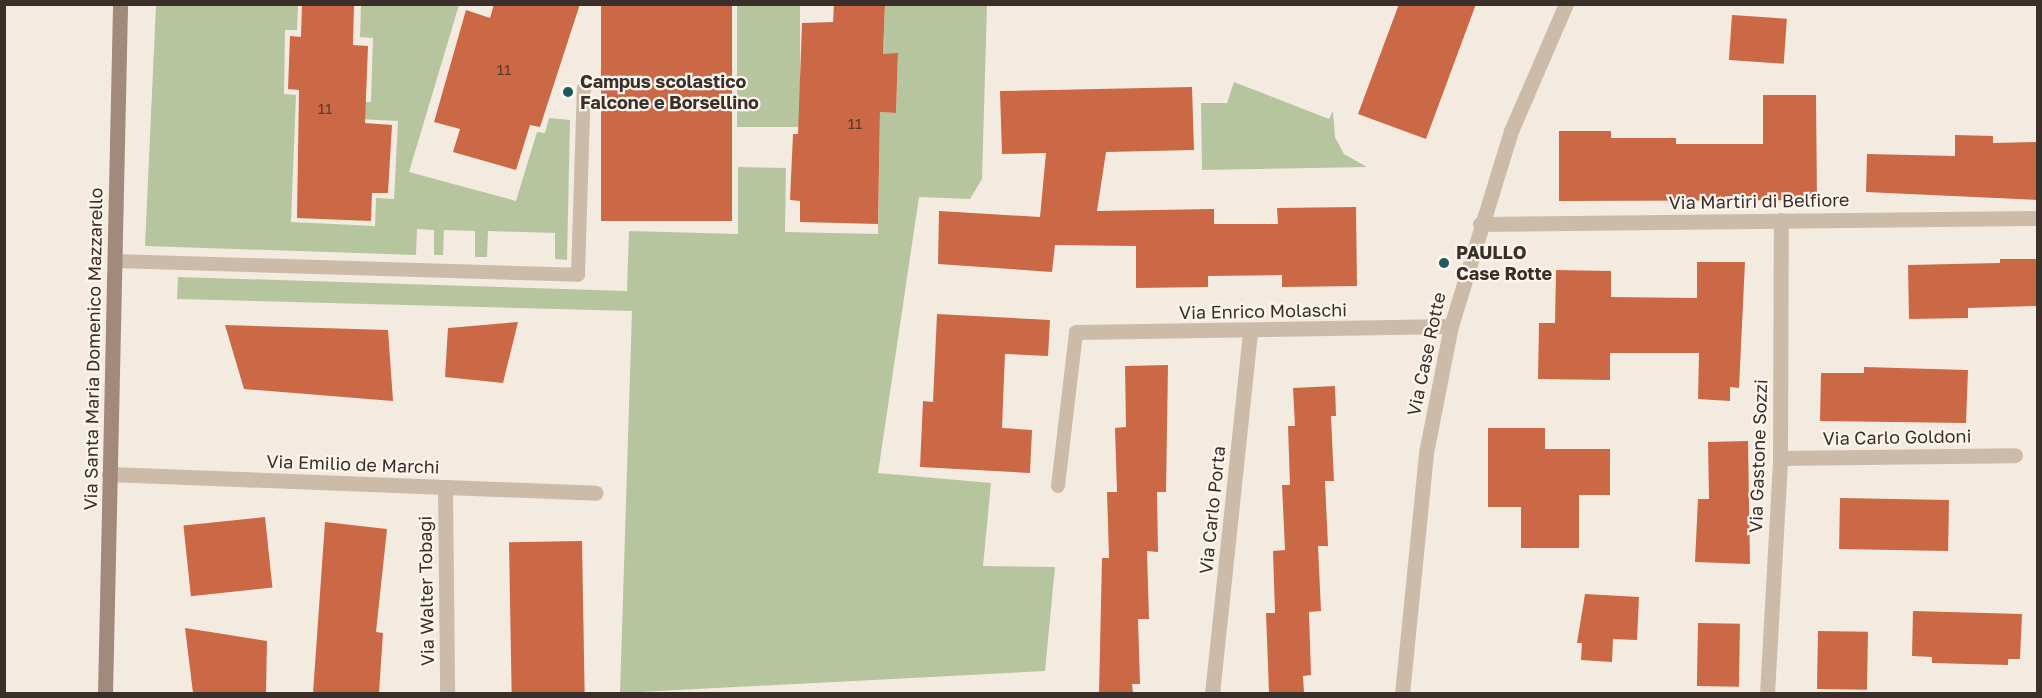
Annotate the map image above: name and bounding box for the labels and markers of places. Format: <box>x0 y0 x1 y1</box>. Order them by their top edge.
place label: Campus scolastico Falcone e Borsellino <box>580 71 759 113</box>
marker: Campus scolastico Falcone e Borsellino <box>561 85 575 99</box>
place label: PAULLO Case Rotte <box>1456 242 1552 284</box>
marker: PAULLO Case Rotte <box>1437 256 1451 270</box>

